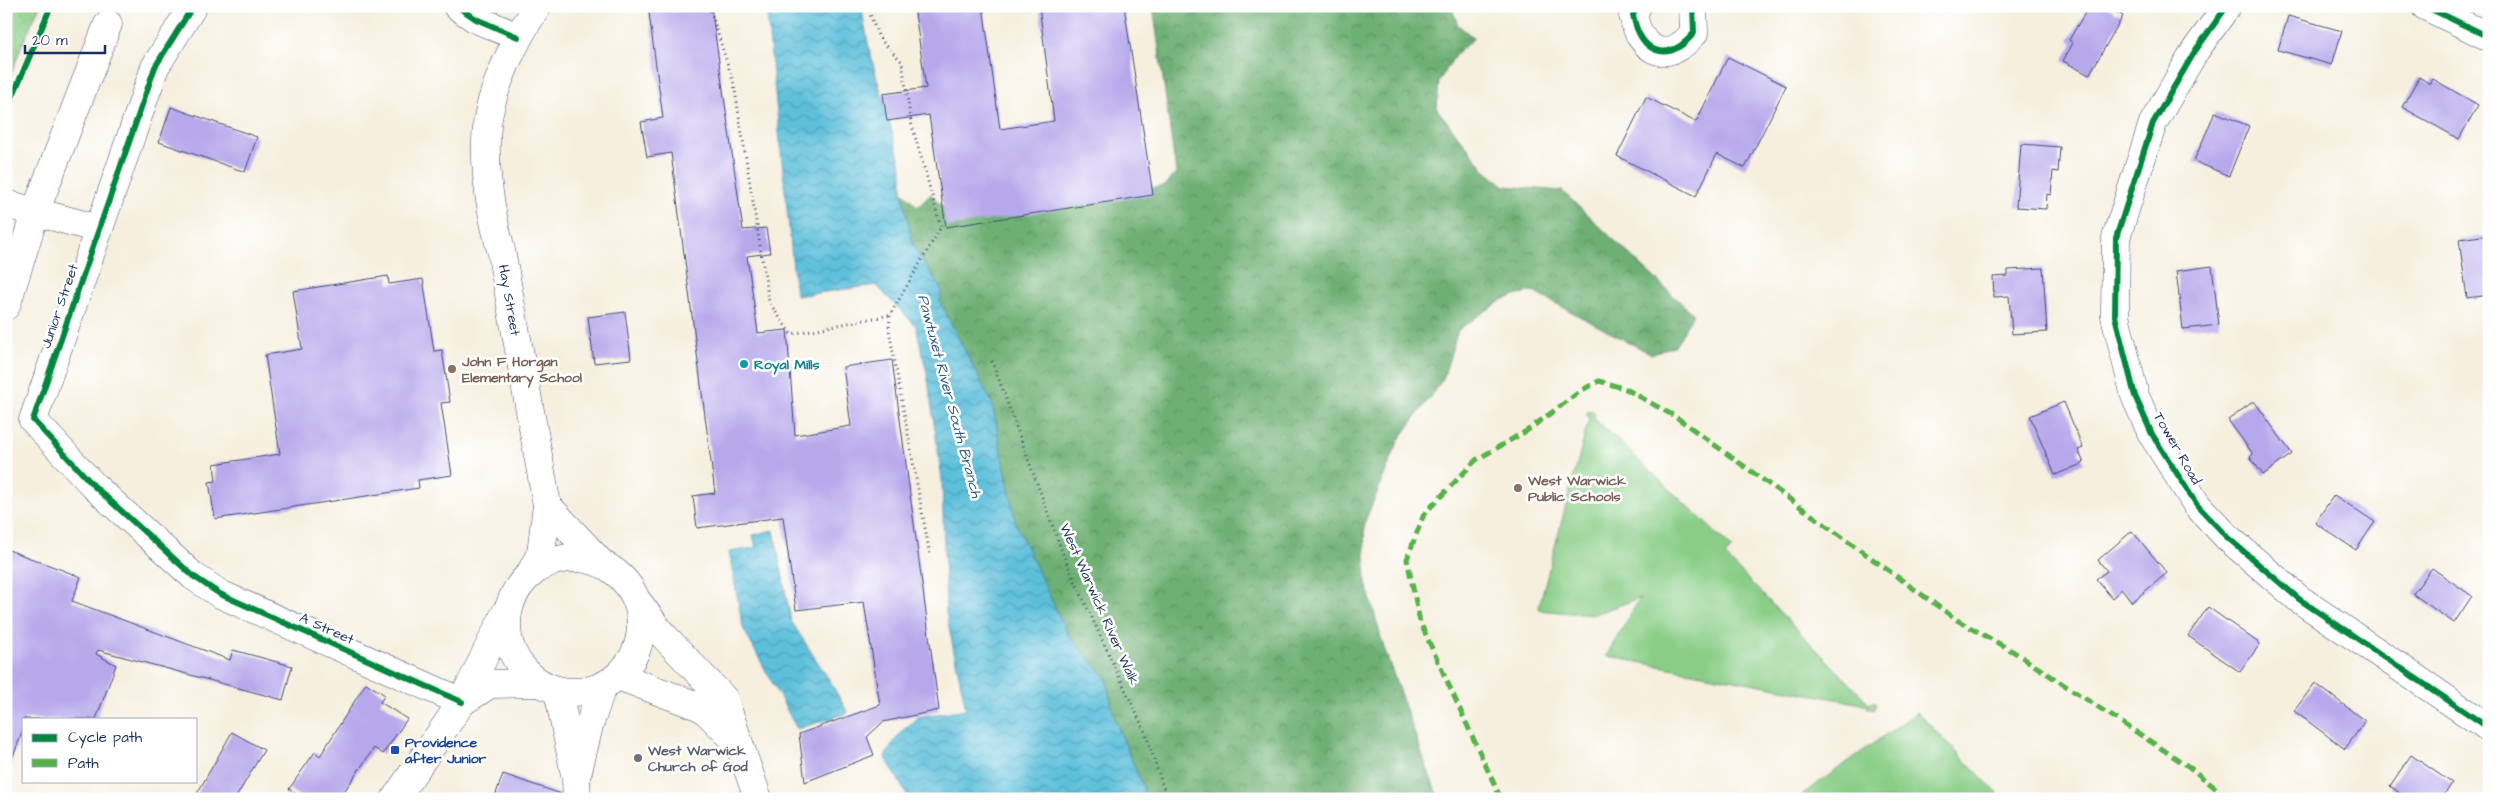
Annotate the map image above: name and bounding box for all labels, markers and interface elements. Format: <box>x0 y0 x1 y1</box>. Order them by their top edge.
scale bar <box>25 22 105 54</box>
text: 20 m <box>32 30 68 51</box>
street label: Junior Street <box>36 261 84 351</box>
street label: Hay Street <box>493 263 525 338</box>
water label: Pawtuxet River South Branch <box>912 292 987 501</box>
place label: John F Horgan Elementary School <box>461 352 583 388</box>
place label: Royal Mills <box>754 355 820 375</box>
marker: Royal Mills <box>738 358 750 370</box>
marker: John F Horgan Elementary School <box>446 363 458 375</box>
street label: Tower Road <box>2148 408 2206 489</box>
place label: West Warwick Public Schools <box>1527 471 1626 507</box>
marker: West Warwick Public Schools <box>1512 482 1524 494</box>
street label: West Warwick River Walk <box>1054 520 1144 689</box>
street label: A Street <box>296 608 357 650</box>
legend <box>22 718 198 782</box>
text: Cycle path <box>68 727 143 749</box>
place label: Providence after Junior <box>404 733 487 769</box>
place label: West Warwick Church of God <box>647 741 748 777</box>
marker: Providence after Junior <box>389 744 401 756</box>
marker: West Warwick Church of God <box>632 752 644 764</box>
text: Path <box>68 753 99 774</box>

